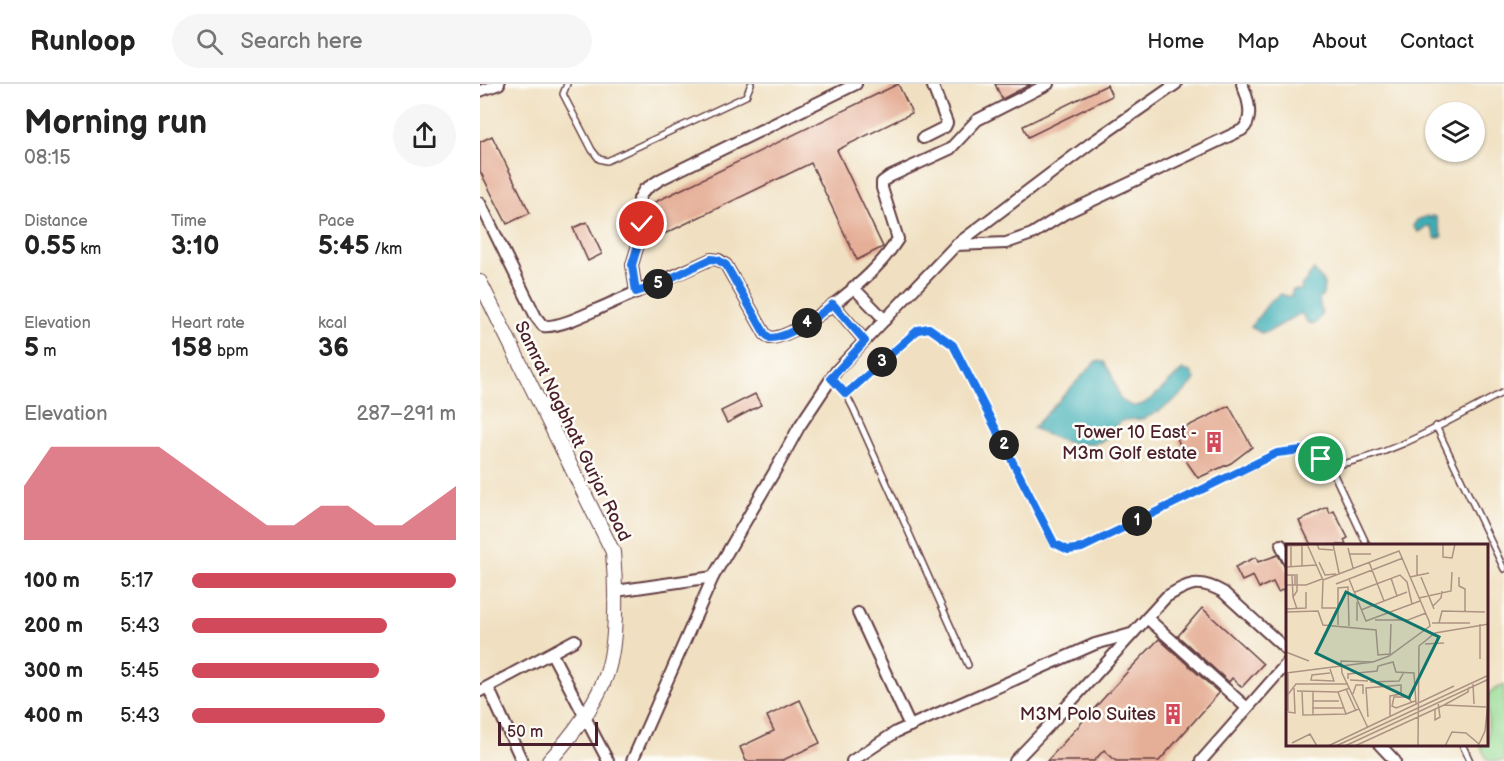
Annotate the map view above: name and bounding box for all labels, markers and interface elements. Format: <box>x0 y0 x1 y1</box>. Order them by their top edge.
search box <box>172 14 592 68</box>
text: Runloop <box>30 25 136 58</box>
icon: search <box>193 25 226 58</box>
text: Search here <box>241 28 362 55</box>
text: Home <box>1147 29 1204 54</box>
text: Map <box>1237 29 1279 54</box>
text: About <box>1312 29 1367 54</box>
text: Contact <box>1400 29 1474 54</box>
map controls <box>1425 102 1485 162</box>
button: layers <box>1425 102 1485 162</box>
text: Morning run <box>24 103 207 143</box>
button: share <box>393 104 456 167</box>
text: 08:15 <box>24 146 71 170</box>
pin <box>616 198 667 249</box>
icon: check <box>625 207 658 240</box>
text: Distance <box>24 212 88 231</box>
text: Time <box>171 212 206 231</box>
text: Pace <box>318 212 354 231</box>
text: 0.55 <box>24 231 76 262</box>
text: 3:10 <box>171 231 220 262</box>
text: 5:45 <box>318 231 370 262</box>
text: km <box>76 240 101 259</box>
text: /km <box>370 240 402 259</box>
pin: 5 <box>643 269 673 299</box>
text: 5 <box>653 274 663 293</box>
pin: 4 <box>792 308 822 338</box>
text: 4 <box>802 313 812 332</box>
text: Elevation <box>24 314 91 333</box>
text: Heart rate <box>171 314 245 333</box>
text: kcal <box>318 314 347 333</box>
street label: Samrat Nagbhatt Gurjar Road <box>510 318 635 545</box>
text: 5 <box>24 333 39 364</box>
text: 158 <box>171 333 213 364</box>
text: 36 <box>318 333 349 364</box>
text: m <box>39 342 57 361</box>
text: bpm <box>213 342 248 361</box>
pin: 3 <box>867 347 897 377</box>
text: 3 <box>877 352 887 371</box>
text: Elevation <box>24 402 107 426</box>
text: 287–291 m <box>357 402 456 426</box>
place label: Tower 10 East - M3m Golf estate <box>1062 422 1197 464</box>
pin: 2 <box>989 430 1019 460</box>
building icon: Tower 10 East - M3m Golf estate <box>1202 430 1226 454</box>
pin <box>1295 433 1346 484</box>
text: 2 <box>999 435 1009 454</box>
icon: arrive <box>1304 442 1337 475</box>
pin: 1 <box>1122 506 1152 536</box>
text: 1 <box>1134 511 1140 530</box>
inset map <box>1286 544 1489 746</box>
text: 100 m <box>24 569 80 593</box>
text: 5:17 <box>120 569 153 593</box>
text: 200 m <box>24 614 83 638</box>
text: 5:43 <box>120 614 160 638</box>
text: 300 m <box>24 659 83 683</box>
text: 5:45 <box>120 659 159 683</box>
building icon: M3M Polo Suites <box>1161 702 1185 726</box>
text: 400 m <box>24 704 83 728</box>
text: 5:43 <box>120 704 160 728</box>
place label: M3M Polo Suites <box>1020 704 1156 725</box>
scale bar <box>498 719 598 746</box>
text: 50 m <box>507 723 543 742</box>

